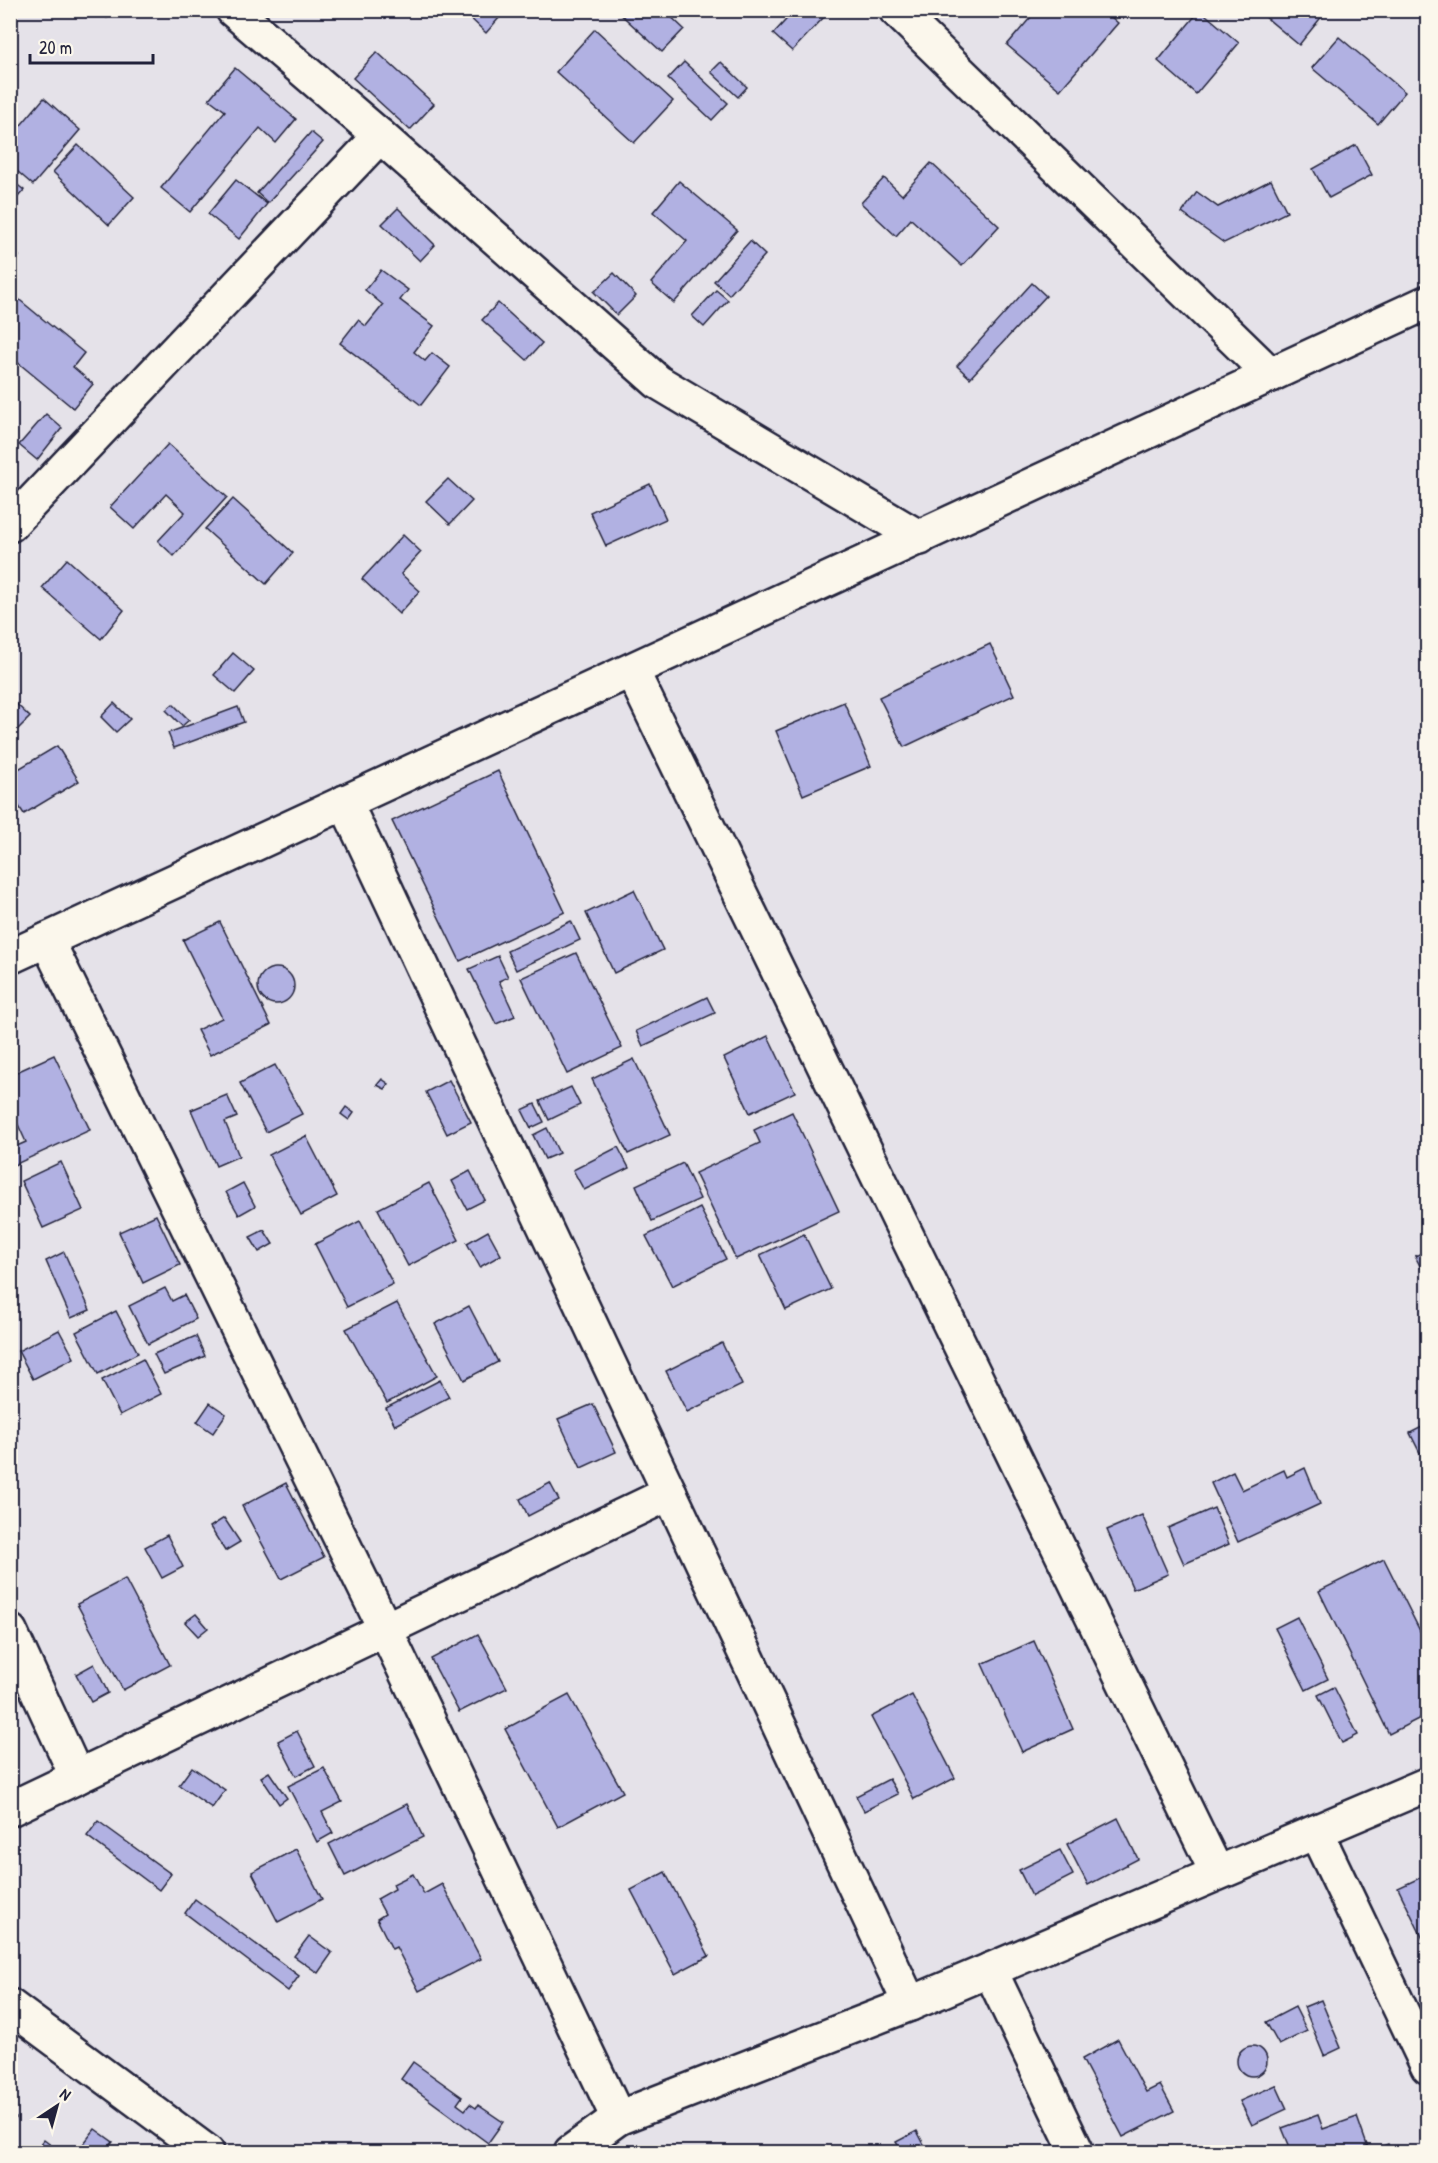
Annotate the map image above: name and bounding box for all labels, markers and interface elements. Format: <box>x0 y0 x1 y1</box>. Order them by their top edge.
scale bar <box>30 27 153 65</box>
text: 20 m <box>39 35 72 60</box>
north arrow <box>27 2076 87 2136</box>
text: N <box>56 2082 76 2106</box>

